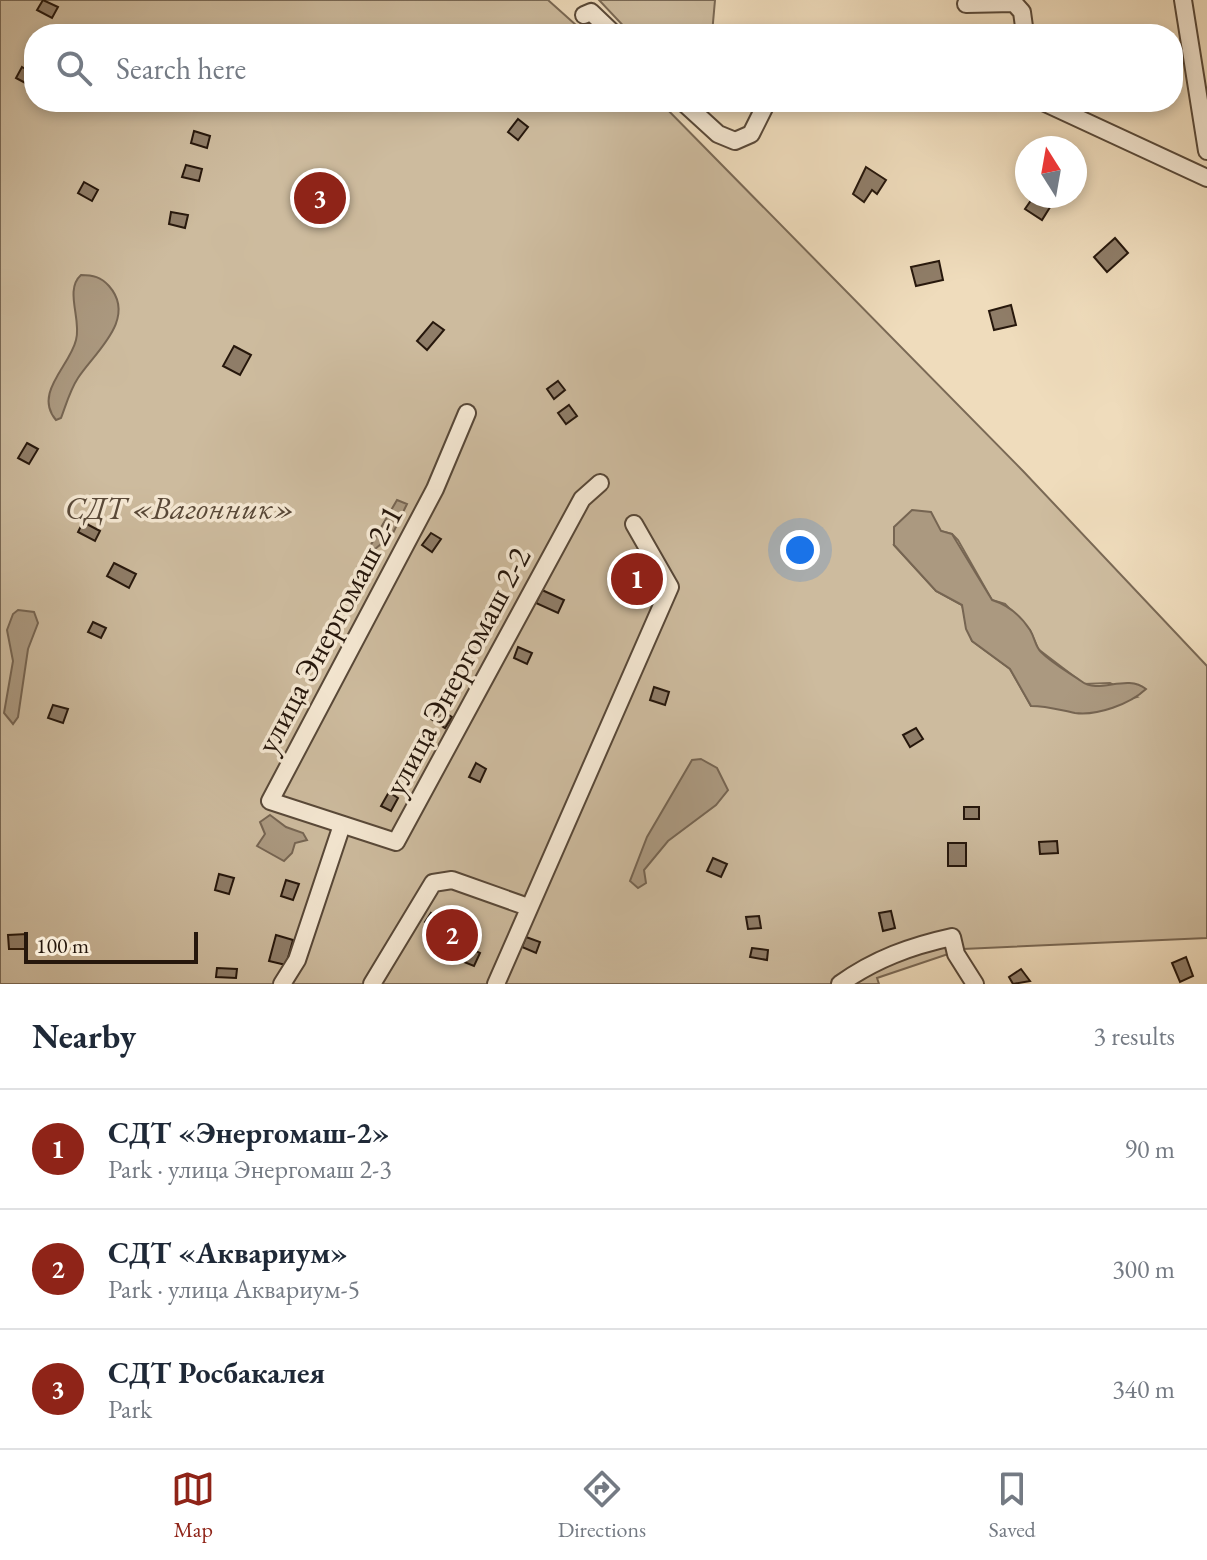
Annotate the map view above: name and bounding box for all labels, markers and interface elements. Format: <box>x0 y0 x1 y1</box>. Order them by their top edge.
search box <box>24 24 1183 112</box>
icon: search <box>52 46 96 90</box>
text: Search here <box>116 49 246 88</box>
north arrow <box>1015 136 1087 208</box>
pin: 3 <box>294 168 346 228</box>
park label: СДТ «Вагонник» <box>65 487 295 529</box>
street label: улица Энергомаш 2-1 <box>246 498 412 760</box>
your location <box>780 530 820 570</box>
street label: улица Энергомаш 2-2 <box>374 539 540 802</box>
pin: 1 <box>611 549 663 609</box>
pin: 2 <box>426 905 478 965</box>
scale bar <box>24 928 198 964</box>
text: 100 m <box>36 931 89 960</box>
text: Nearby <box>32 1014 136 1058</box>
text: 3 results <box>1094 1019 1175 1053</box>
text: СДТ «Энергомаш-2» <box>108 1113 389 1152</box>
text: 1 <box>51 1132 65 1166</box>
text: 90 m <box>1125 1132 1175 1166</box>
text: Park · улица Энергомаш 2-3 <box>108 1152 392 1186</box>
text: СДТ «Аквариум» <box>108 1233 348 1272</box>
text: 2 <box>51 1252 65 1286</box>
text: 300 m <box>1112 1252 1175 1286</box>
text: Park · улица Аквариум-5 <box>108 1272 360 1306</box>
text: СДТ Росбакалея <box>108 1353 325 1392</box>
text: 3 <box>51 1372 65 1406</box>
text: 340 m <box>1112 1372 1175 1406</box>
text: Park <box>108 1392 152 1426</box>
tab: Map <box>171 1467 215 1544</box>
tab: Directions <box>558 1467 646 1544</box>
tab: Saved <box>989 1467 1036 1544</box>

